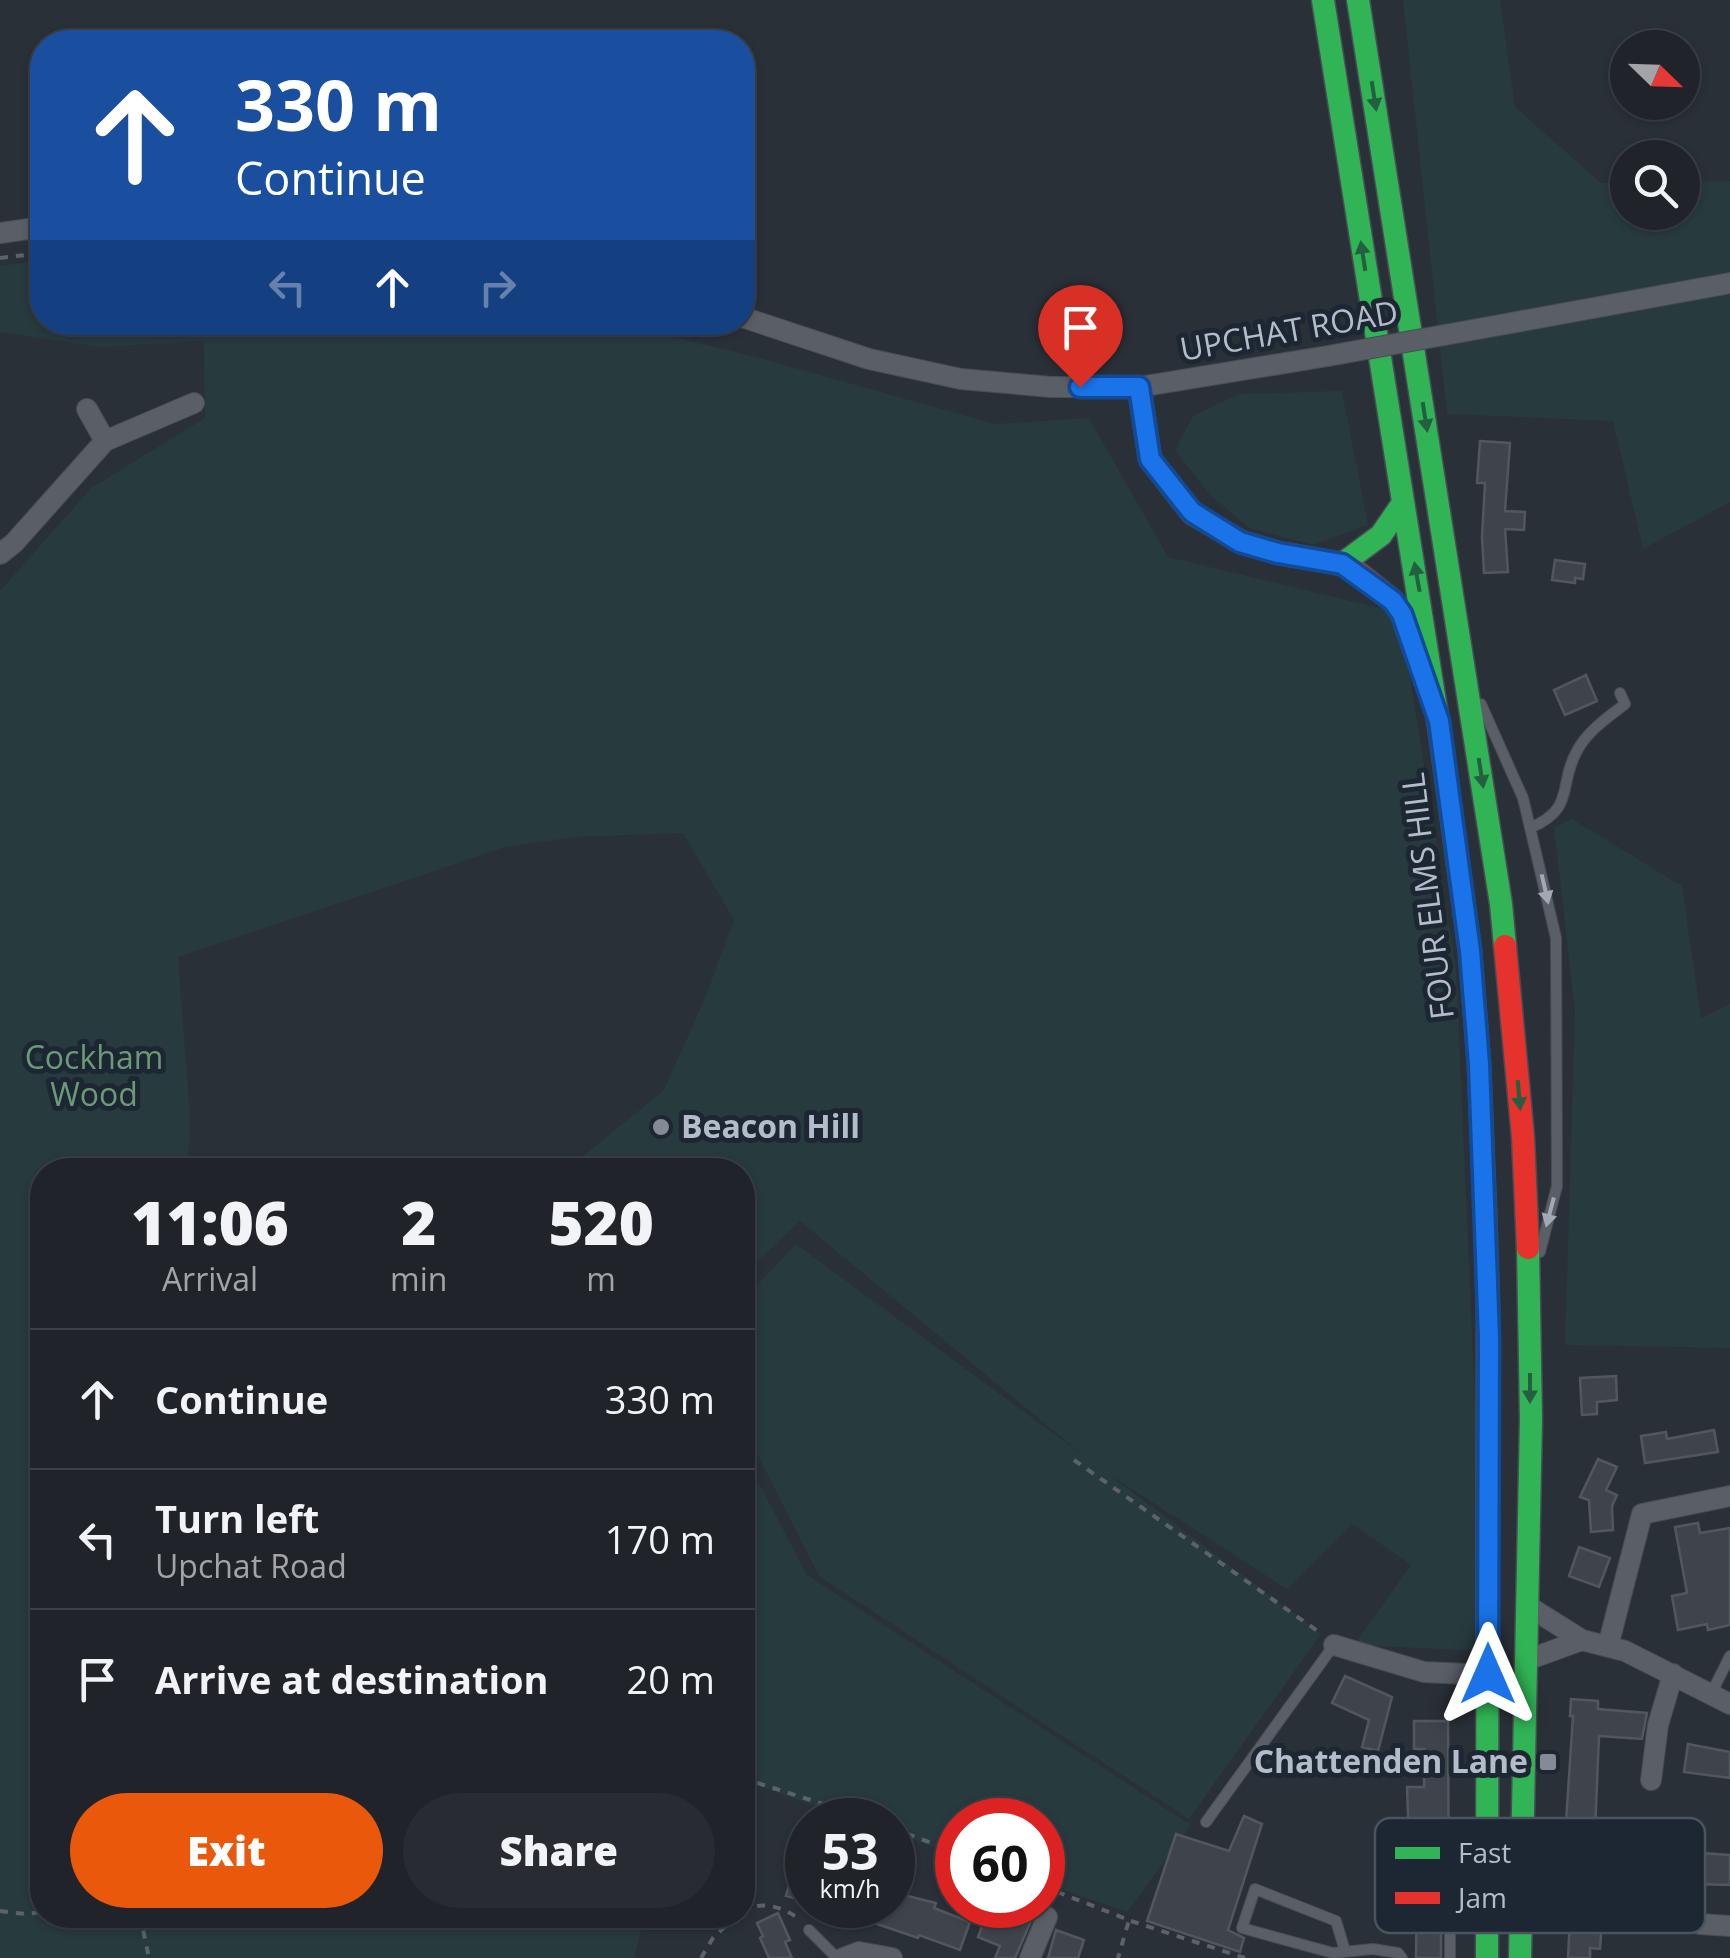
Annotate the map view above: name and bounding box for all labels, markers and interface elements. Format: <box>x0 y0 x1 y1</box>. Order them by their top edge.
north arrow <box>1610 30 1700 120</box>
map controls <box>1610 30 1700 230</box>
text: 330 m <box>235 56 442 152</box>
icon: ahead <box>70 70 200 200</box>
one-way arrow <box>1366 81 1382 113</box>
button: search <box>1610 140 1700 230</box>
text: Continue <box>235 147 426 208</box>
one-way arrow <box>1355 240 1370 272</box>
icon: left <box>260 260 315 315</box>
icon: ahead <box>365 260 420 315</box>
icon: right <box>470 260 525 315</box>
pin <box>1038 285 1123 388</box>
street label: UPCHAT ROAD <box>1176 289 1401 370</box>
icon: arrive <box>1053 300 1108 355</box>
one-way arrow <box>1417 402 1433 434</box>
one-way arrow <box>1409 560 1424 592</box>
one-way arrow <box>1474 758 1489 789</box>
street label: FOUR ELMS HILL <box>1390 771 1463 1022</box>
one-way arrow <box>1538 874 1553 905</box>
park label: Cockham Wood <box>25 1035 163 1115</box>
one-way arrow <box>1511 1080 1527 1112</box>
place label: Beacon Hill <box>681 1104 860 1147</box>
marker: Beacon Hill <box>650 1116 672 1138</box>
text: 11:06 <box>131 1181 289 1263</box>
text: 2 <box>401 1181 436 1263</box>
text: 520 <box>548 1181 654 1263</box>
one-way arrow <box>1542 1197 1557 1228</box>
text: Arrival <box>162 1257 258 1300</box>
text: min <box>390 1257 447 1300</box>
text: m <box>586 1257 616 1300</box>
icon: ahead <box>70 1372 125 1427</box>
one-way arrow <box>1523 1372 1539 1404</box>
text: Continue <box>155 1373 328 1425</box>
text: 330 m <box>605 1373 715 1425</box>
text: Turn left <box>155 1492 319 1544</box>
icon: left <box>70 1512 125 1567</box>
text: 170 m <box>605 1513 715 1565</box>
text: Upchat Road <box>155 1544 347 1587</box>
position arrow <box>1436 1622 1540 1726</box>
icon: arrive <box>70 1652 125 1707</box>
text: Arrive at destination <box>155 1653 549 1705</box>
text: 20 m <box>626 1653 715 1705</box>
place label: Chattenden Lane <box>1254 1739 1528 1782</box>
marker: Chattenden Lane <box>1537 1751 1559 1773</box>
button: Exit <box>70 1793 383 1908</box>
button: Share <box>403 1793 715 1908</box>
speed limit sign: 60 <box>935 1798 1065 1928</box>
text: 53 <box>821 1817 879 1885</box>
legend <box>1375 1818 1705 1933</box>
text: Fast <box>1458 1833 1511 1871</box>
text: km/h <box>820 1871 880 1905</box>
text: Jam <box>1455 1878 1507 1916</box>

